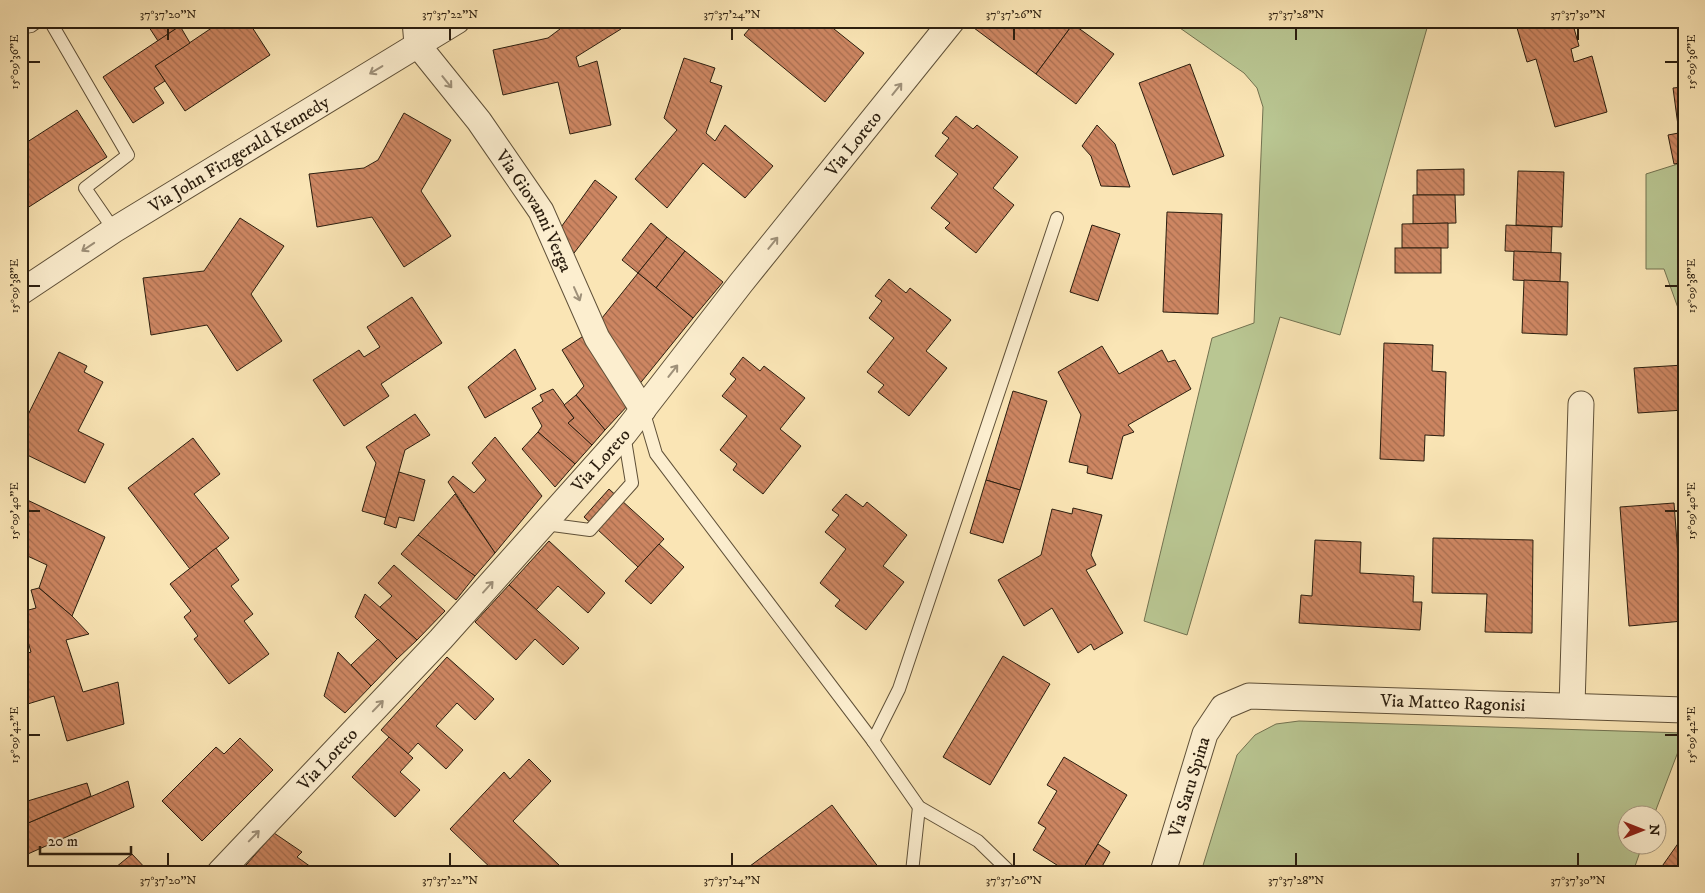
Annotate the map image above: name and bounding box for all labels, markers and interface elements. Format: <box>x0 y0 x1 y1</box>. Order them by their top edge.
text: 37°37'20"N <box>140 7 196 22</box>
text: 37°37'22"N <box>422 7 478 22</box>
text: 37°37'24"N <box>703 7 761 22</box>
text: 37°37'26"N <box>986 7 1042 22</box>
text: 37°37'28"N <box>1268 7 1324 22</box>
text: 37°37'30"N <box>1550 7 1606 22</box>
text: 15°09'36"E <box>7 34 22 89</box>
text: 15°09'36"E <box>1684 34 1699 89</box>
one-way arrow <box>369 65 383 75</box>
one-way arrow <box>442 75 453 88</box>
one-way arrow <box>892 83 903 96</box>
street label: Via John Fitzgerald Kennedy <box>144 91 334 219</box>
street label: Via Loreto <box>820 107 887 182</box>
street label: Via Giovanni Verga <box>490 145 577 276</box>
one-way arrow <box>768 237 779 250</box>
one-way arrow <box>82 242 96 252</box>
text: 15°09'38"E <box>7 258 22 313</box>
text: 15°09'38"E <box>1684 258 1699 313</box>
one-way arrow <box>573 286 583 301</box>
one-way arrow <box>668 364 678 378</box>
street label: Via Loreto <box>567 424 636 498</box>
text: 15°09'40"E <box>7 482 22 540</box>
text: 15°09'40"E <box>1684 482 1699 540</box>
one-way arrow <box>482 580 494 593</box>
street label: Via Matteo Ragonisi <box>1379 690 1526 717</box>
one-way arrow <box>372 700 384 712</box>
text: 15°09'42"E <box>7 706 22 763</box>
text: 15°09'42"E <box>1684 706 1699 763</box>
street label: Via Loreto <box>293 724 363 796</box>
street label: Via Saru Spina <box>1164 734 1216 841</box>
north arrow <box>1618 806 1668 856</box>
scale bar <box>40 823 131 855</box>
text: N <box>1645 824 1663 836</box>
one-way arrow <box>248 830 260 843</box>
text: 20 m <box>48 832 78 851</box>
text: 37°37'20"N <box>140 873 196 888</box>
text: 37°37'22"N <box>422 873 478 888</box>
text: 37°37'24"N <box>703 873 761 888</box>
text: 37°37'26"N <box>986 873 1042 888</box>
text: 37°37'28"N <box>1268 873 1324 888</box>
text: 37°37'30"N <box>1550 873 1606 888</box>

